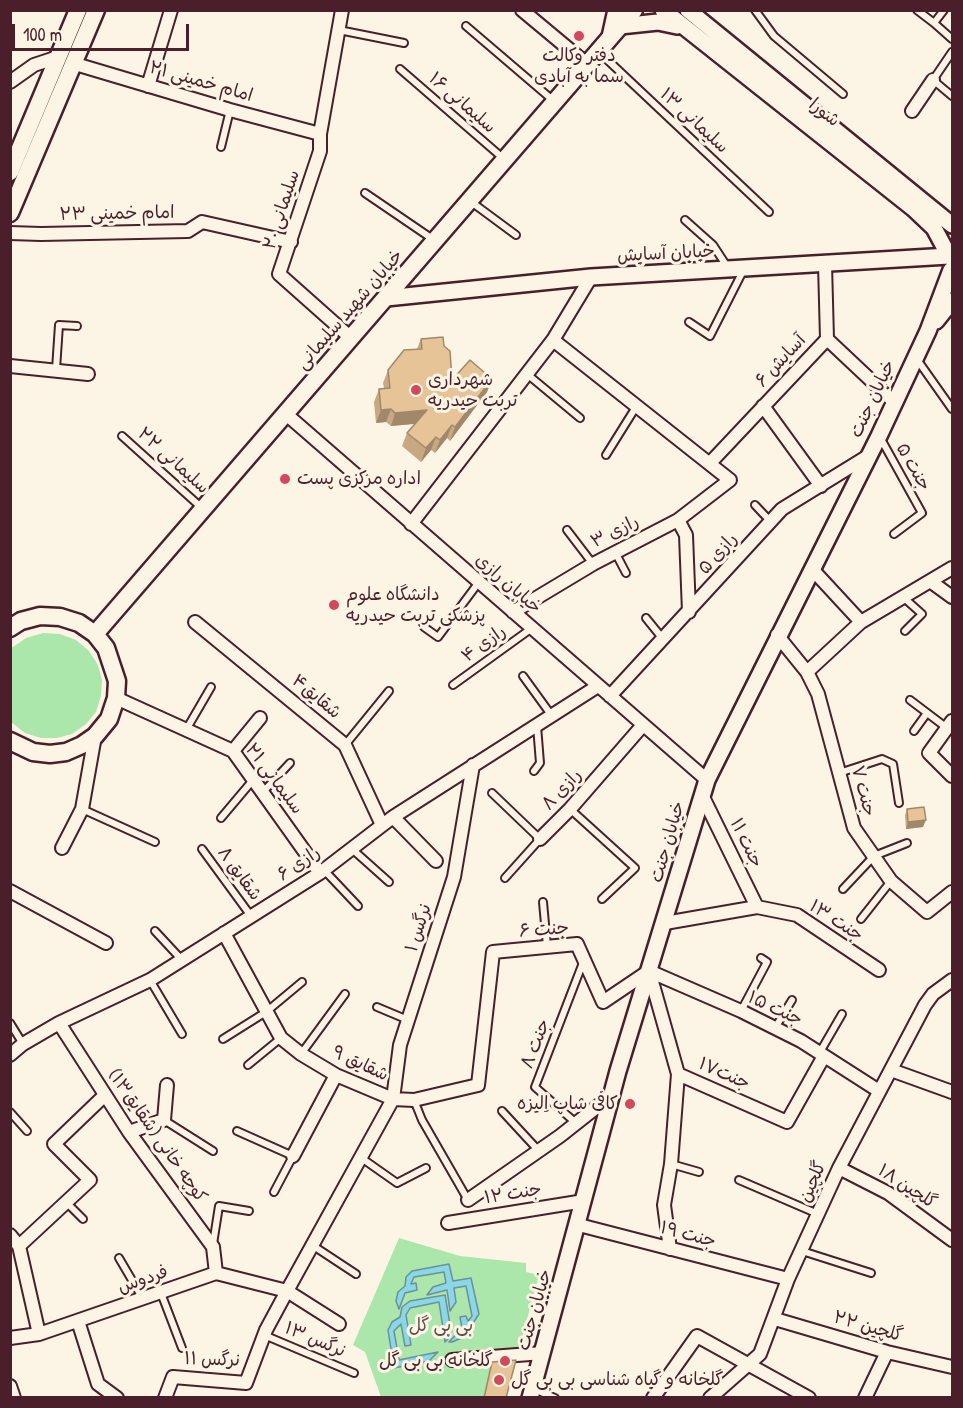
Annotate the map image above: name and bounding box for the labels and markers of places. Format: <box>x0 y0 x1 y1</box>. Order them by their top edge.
marker: دفتر وکالت سما به آبادی <box>572 29 586 43</box>
place label: دفتر وکالت سما به آبادی <box>534 45 624 88</box>
place label: شهرداری تربت حیدریه <box>428 369 518 412</box>
marker: شهرداری تربت حیدریه <box>409 383 423 397</box>
place label: اداره مرکزی پست <box>297 468 421 490</box>
marker: اداره مرکزی پست <box>278 472 292 486</box>
place label: دانشگاه علوم پزشکی تربت حیدریه <box>346 584 485 626</box>
marker: دانشگاه علوم پزشکی تربت حیدریه <box>327 598 341 612</box>
place label: کافی شاپ اِلیزه <box>517 1093 618 1115</box>
marker: کافی شاپ اِلیزه <box>623 1097 637 1111</box>
place label: گلخانه بی بی گل <box>379 1350 493 1372</box>
marker: گلخانه بی بی گل <box>498 1354 512 1368</box>
place label: گلخانه و گیاه شناسی بی بی گل <box>511 1369 723 1391</box>
marker: گلخانه و گیاه شناسی بی بی گل <box>492 1373 506 1387</box>

